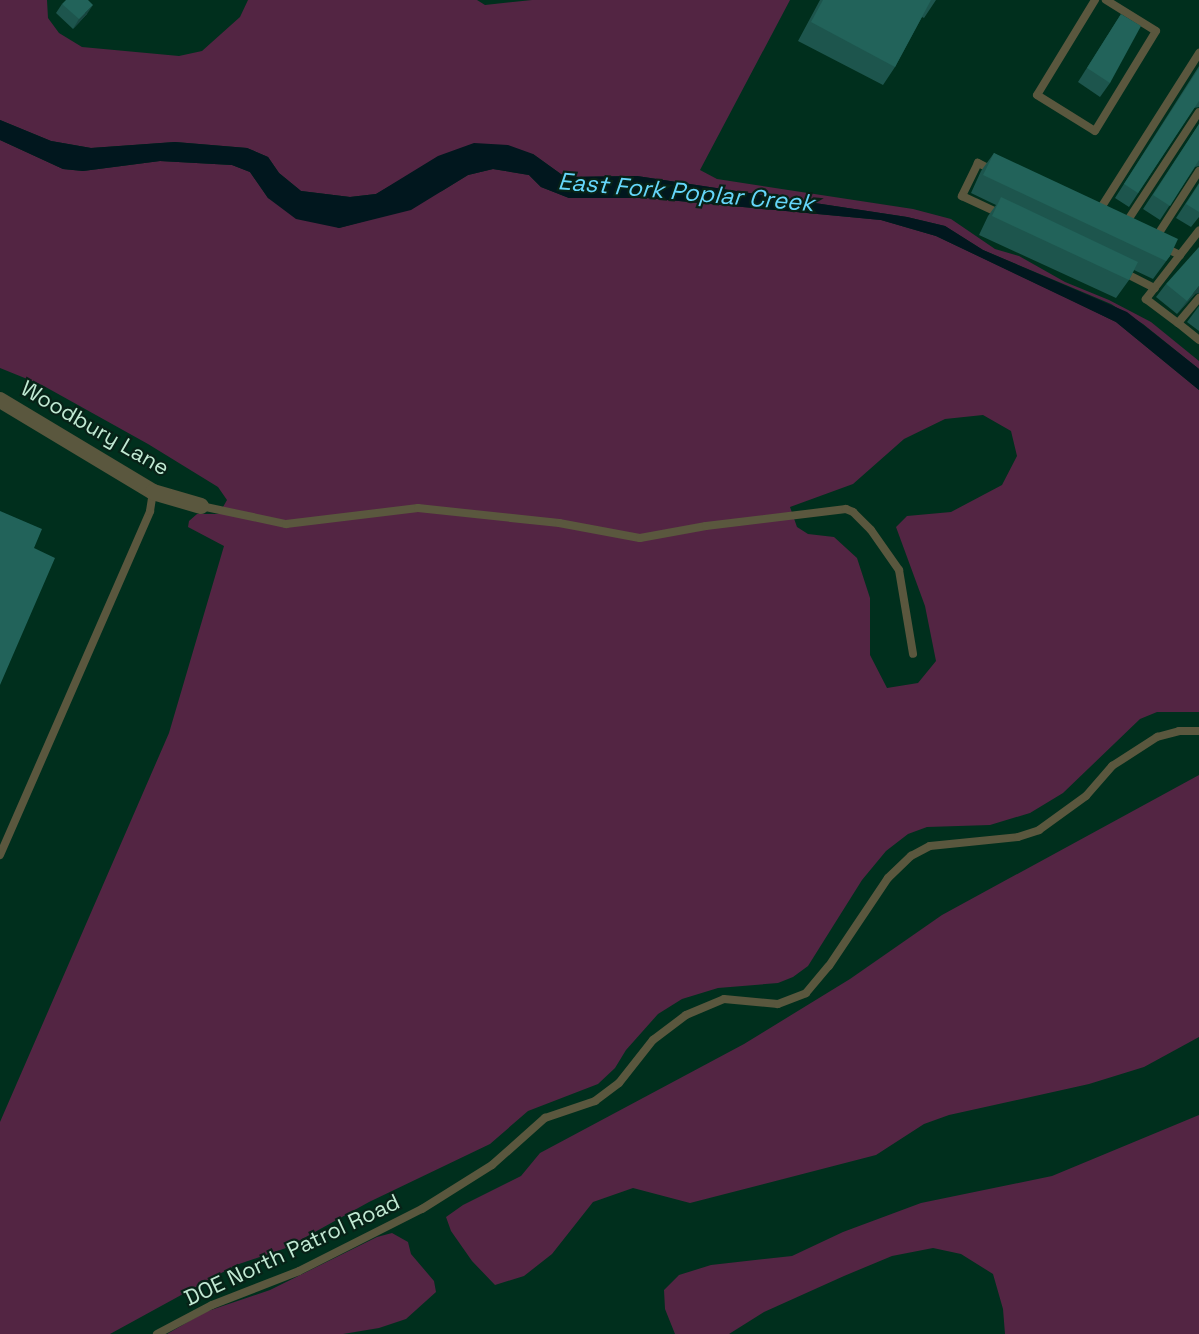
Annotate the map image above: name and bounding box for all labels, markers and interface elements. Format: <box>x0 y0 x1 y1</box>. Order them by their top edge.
water label: East Fork Poplar Creek <box>557 166 815 218</box>
street label: Woodbury Lane <box>16 375 174 481</box>
street label: DOE North Patrol Road <box>180 1188 404 1312</box>

